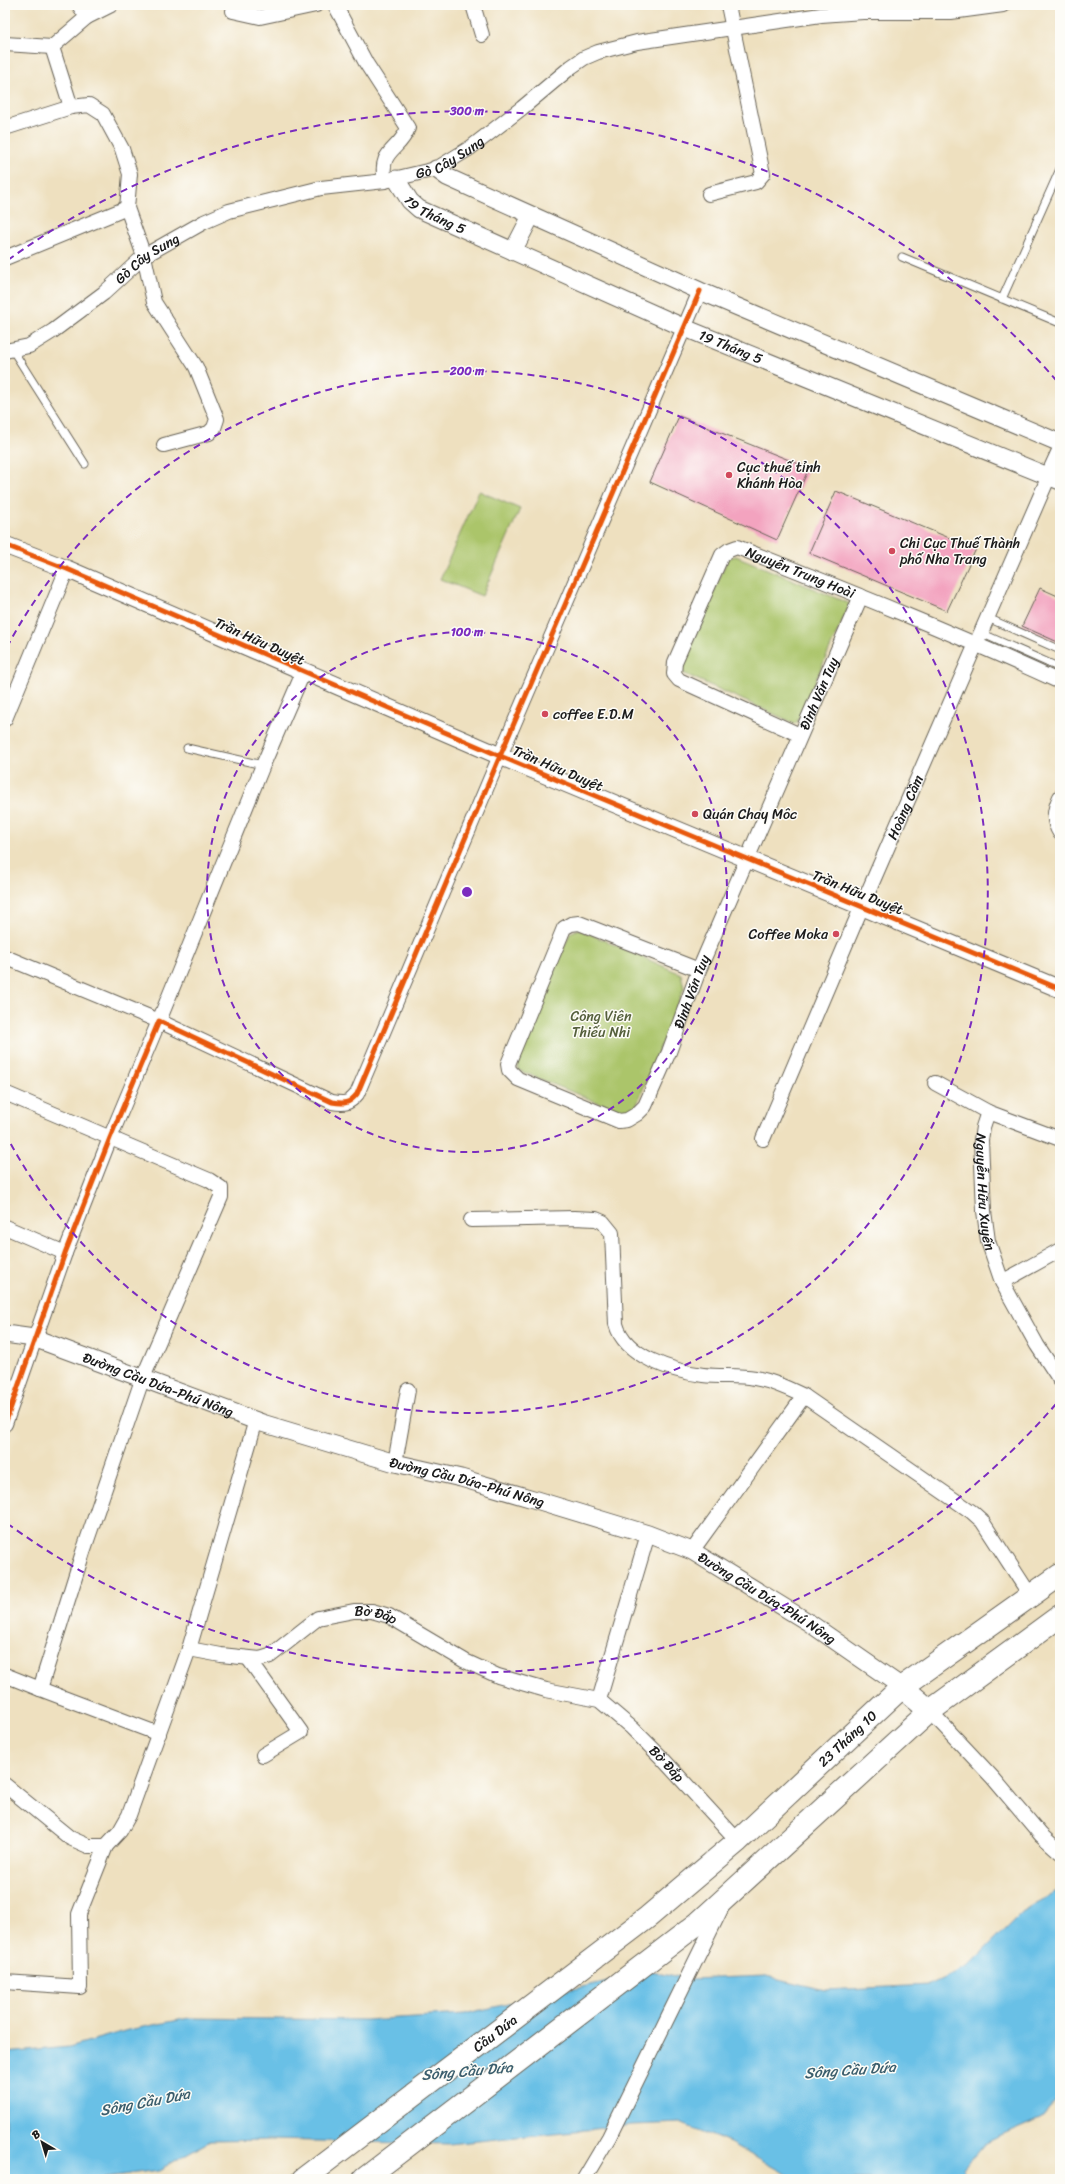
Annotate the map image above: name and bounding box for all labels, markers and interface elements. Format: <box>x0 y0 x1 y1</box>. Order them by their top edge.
text: 300 m <box>449 100 485 122</box>
street label: Gò Cây Sung <box>413 129 490 186</box>
street label: 19 Tháng 5 <box>397 191 470 242</box>
street label: Gò Cây Sung <box>109 226 184 291</box>
street label: 19 Tháng 5 <box>695 323 767 372</box>
text: 200 m <box>449 360 485 382</box>
place label: Cục thuế tỉnh Khánh Hòa <box>737 455 821 496</box>
marker: Cục thuế tỉnh Khánh Hòa <box>724 470 734 480</box>
place label: Chi Cục Thuế Thành phố Nha Trang <box>899 531 1020 572</box>
street label: Nguyễn Trung Hoài <box>742 540 860 606</box>
marker: Chi Cục Thuế Thành phố Nha Trang <box>887 546 897 556</box>
street label: Trần Hữu Duyệt <box>211 610 309 673</box>
text: 100 m <box>451 621 484 643</box>
street label: Đinh Văn Tuy <box>792 653 846 734</box>
place label: coffee E.D.M <box>553 702 634 727</box>
marker: coffee E.D.M <box>540 709 550 719</box>
street label: Trần Hữu Duyệt <box>508 738 607 799</box>
street label: Hoàng Cầm <box>880 771 931 844</box>
place label: Quán Chay Môc <box>703 802 797 827</box>
marker: Quán Chay Môc <box>690 809 700 819</box>
street label: Trần Hữu Duyệt <box>808 863 907 922</box>
centre of rings <box>460 885 474 899</box>
place label: Coffee Moka <box>749 922 829 947</box>
marker: Coffee Moka <box>831 929 841 939</box>
street label: Đinh Văn Tuy <box>667 950 718 1032</box>
park label: Công Viên Thiếu Nhi <box>570 1004 632 1045</box>
street label: Nguyễn Hữu Xuyến <box>968 1132 1003 1255</box>
street label: Đường Cầu Dứa-Phú Nông <box>79 1345 237 1424</box>
street label: Đường Cầu Dứa-Phú Nông <box>386 1450 548 1515</box>
street label: Đường Cầu Dứa-Phú Nông <box>693 1545 841 1651</box>
street label: Bờ Đắp <box>355 1599 403 1632</box>
street label: 23 Tháng 10 <box>812 1704 884 1773</box>
street label: Bờ Đắp <box>643 1739 691 1789</box>
street label: Cầu Dứa <box>467 2008 523 2059</box>
water label: Sông Cầu Dứa <box>420 2054 515 2088</box>
water label: Sông Cầu Dứa <box>804 2054 898 2086</box>
water label: Sông Cầu Dứa <box>98 2080 194 2123</box>
north arrow <box>22 2122 62 2162</box>
text: B <box>28 2125 45 2144</box>

